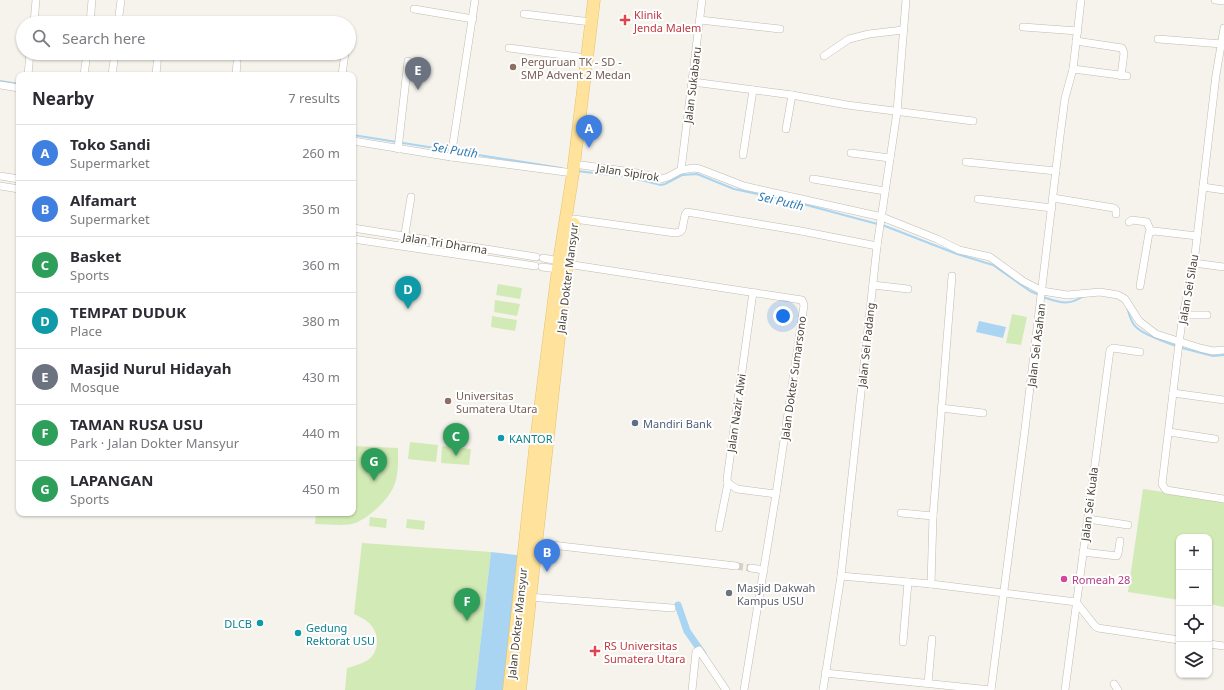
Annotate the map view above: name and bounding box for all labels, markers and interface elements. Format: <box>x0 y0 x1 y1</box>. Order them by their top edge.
place label: Klinik Jenda Malem <box>633 7 701 35</box>
marker: Klinik Jenda Malem <box>619 14 631 26</box>
search box <box>16 16 356 60</box>
icon: search <box>30 27 52 49</box>
text: Search here <box>62 28 145 48</box>
street label: Jalan Sukabaru <box>680 46 704 125</box>
place label: Perguruan TK - SD - SMP Advent 2 Medan <box>521 54 631 82</box>
pin: E <box>405 57 431 90</box>
marker: Perguruan TK - SD - SMP Advent 2 Medan <box>508 62 518 72</box>
text: Nearby <box>32 87 94 110</box>
text: 7 results <box>288 89 340 107</box>
pin: A <box>576 115 602 148</box>
text: Toko Sandi <box>70 134 151 154</box>
water label: Sei Putih <box>431 138 479 162</box>
text: A <box>41 144 50 162</box>
text: 260 m <box>302 144 340 162</box>
text: Supermarket <box>70 154 150 172</box>
street label: Jalan Sipirok <box>595 159 660 184</box>
water label: Sei Putih <box>757 188 805 214</box>
text: Alfamart <box>70 190 136 210</box>
text: B <box>41 200 49 218</box>
text: 350 m <box>302 200 340 218</box>
text: Supermarket <box>70 210 150 228</box>
street label: Jalan Dokter Mansyur <box>553 221 581 335</box>
street label: Jalan Tri Dharma <box>401 229 488 257</box>
text: Basket <box>70 246 121 266</box>
street label: Jalan Sei Silau <box>1174 253 1202 326</box>
text: C <box>41 256 49 274</box>
text: 360 m <box>302 256 340 274</box>
text: Sports <box>70 266 109 284</box>
pin: D <box>395 276 421 309</box>
text: TEMPAT DUDUK <box>70 302 186 322</box>
street label: Jalan Sei Padang <box>854 302 878 389</box>
street label: Jalan Sei Asahan <box>1023 302 1049 389</box>
your location <box>773 306 793 326</box>
text: D <box>40 312 50 330</box>
text: 380 m <box>302 312 340 330</box>
street label: Jalan Dokter Sumarsono <box>777 315 809 442</box>
text: Place <box>70 322 102 340</box>
text: Masjid Nurul Hidayah <box>70 358 232 378</box>
text: E <box>41 368 49 386</box>
text: 430 m <box>302 368 340 386</box>
street label: Jalan Nazir Alwi <box>723 373 749 454</box>
text: Mosque <box>70 378 119 396</box>
place label: Universitas Sumatera Utara <box>456 388 538 416</box>
marker: Universitas Sumatera Utara <box>443 396 453 406</box>
text: TAMAN RUSA USU <box>70 414 203 434</box>
place label: Mandiri Bank <box>643 416 712 431</box>
marker: Mandiri Bank <box>630 418 640 428</box>
pin: C <box>443 423 469 456</box>
text: F <box>41 424 49 442</box>
text: 440 m <box>302 424 340 442</box>
place label: KANTOR <box>509 431 553 446</box>
marker: KANTOR <box>496 433 506 443</box>
text: Park · Jalan Dokter Mansyur <box>70 434 239 452</box>
pin: G <box>361 448 387 481</box>
street label: Jalan Sei Kuala <box>1077 466 1101 543</box>
text: LAPANGAN <box>70 470 153 490</box>
text: G <box>40 480 50 498</box>
text: 450 m <box>302 480 340 498</box>
text: Sports <box>70 490 109 508</box>
map controls <box>1176 534 1212 678</box>
button: + <box>1176 534 1212 570</box>
pin: B <box>534 539 560 572</box>
street label: Jalan Dokter Mansyur <box>504 567 530 680</box>
button: − <box>1176 570 1212 606</box>
place label: Romeah 28 <box>1072 572 1130 587</box>
marker: Romeah 28 <box>1059 574 1069 584</box>
place label: Masjid Dakwah Kampus USU <box>737 580 815 608</box>
pin: F <box>454 588 480 621</box>
marker: Masjid Dakwah Kampus USU <box>724 588 734 598</box>
button: locate <box>1176 606 1212 642</box>
place label: DLCB <box>224 616 252 631</box>
marker: DLCB <box>255 618 265 628</box>
place label: Gedung Rektorat USU <box>306 620 375 648</box>
marker: Gedung Rektorat USU <box>293 628 303 638</box>
place label: RS Universitas Sumatera Utara <box>604 638 686 666</box>
button: layers <box>1176 642 1212 678</box>
marker: RS Universitas Sumatera Utara <box>589 645 601 657</box>

